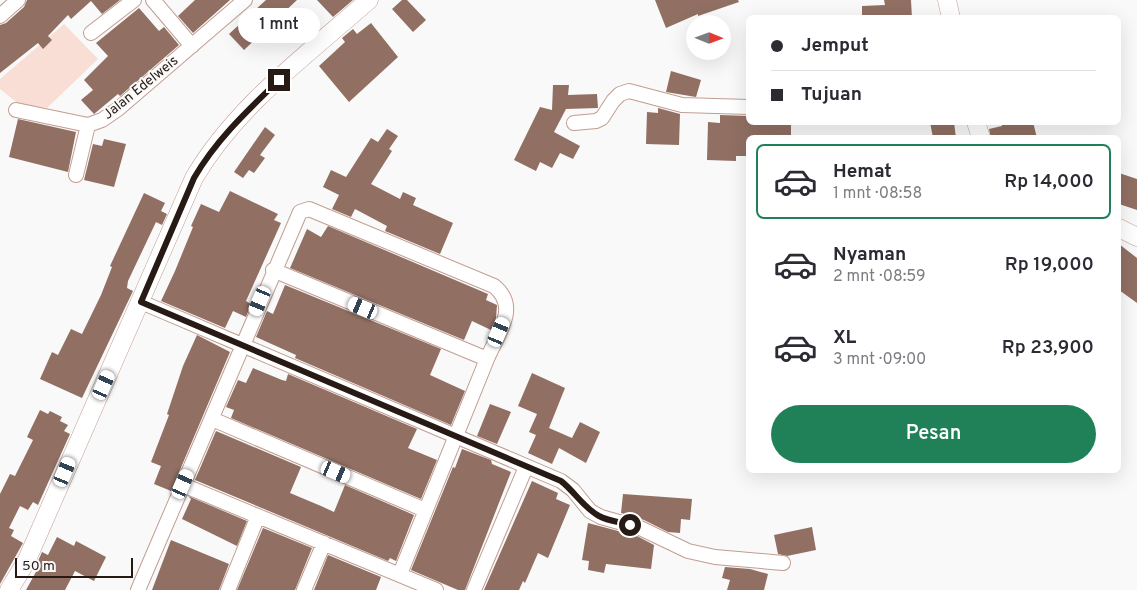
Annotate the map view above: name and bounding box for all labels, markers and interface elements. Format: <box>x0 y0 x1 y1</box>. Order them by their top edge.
callout: 1 mnt <box>238 8 320 42</box>
text: 1 mnt <box>259 15 299 35</box>
north arrow <box>686 15 731 60</box>
map controls <box>686 15 731 60</box>
text: Jemput <box>801 34 869 58</box>
street label: Jalan Edelweis <box>100 52 182 124</box>
route end <box>268 69 290 91</box>
text: Tujuan <box>801 83 862 107</box>
icon: car <box>773 159 818 204</box>
text: Hemat <box>833 160 892 184</box>
text: Rp 14,000 <box>1004 170 1094 194</box>
text: 1 mnt · 08:58 <box>833 184 922 204</box>
icon: car <box>773 242 818 287</box>
text: Nyaman <box>833 243 906 267</box>
text: Rp 19,000 <box>1005 253 1094 277</box>
text: 2 mnt · 08:59 <box>833 267 926 287</box>
car <box>247 284 272 318</box>
car <box>346 295 379 321</box>
car <box>486 315 511 349</box>
icon: car <box>773 325 818 370</box>
text: XL <box>833 326 856 350</box>
text: Rp 23,900 <box>1002 336 1094 360</box>
text: 3 mnt · 09:00 <box>833 350 926 370</box>
car <box>91 368 116 402</box>
button: Pesan <box>771 405 1096 463</box>
car <box>52 455 77 489</box>
car <box>319 459 352 485</box>
car <box>170 467 195 501</box>
route start <box>619 514 641 536</box>
scale bar <box>15 555 132 578</box>
text: 50 m <box>22 558 55 575</box>

